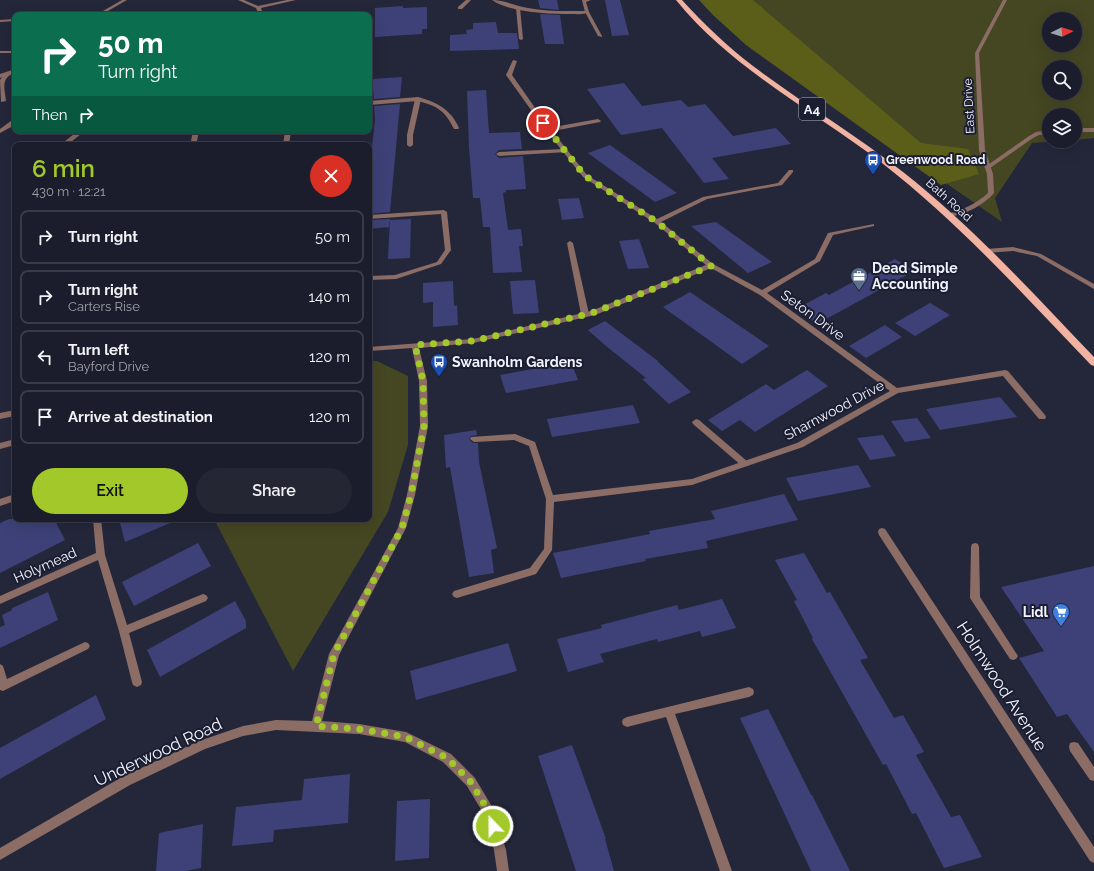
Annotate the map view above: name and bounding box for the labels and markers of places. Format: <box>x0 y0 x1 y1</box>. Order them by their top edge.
pin <box>526 106 560 140</box>
bus stop icon: Greenwood Road <box>863 150 883 175</box>
place label: Greenwood Road <box>886 153 986 167</box>
place label: Dead Simple Accounting <box>872 260 958 292</box>
office icon: Dead Simple Accounting <box>849 266 869 291</box>
bus stop icon: Swanholm Gardens <box>429 352 449 377</box>
place label: Swanholm Gardens <box>452 354 583 370</box>
supermarket icon: Lidl <box>1051 602 1071 627</box>
place label: Lidl <box>1023 604 1049 620</box>

